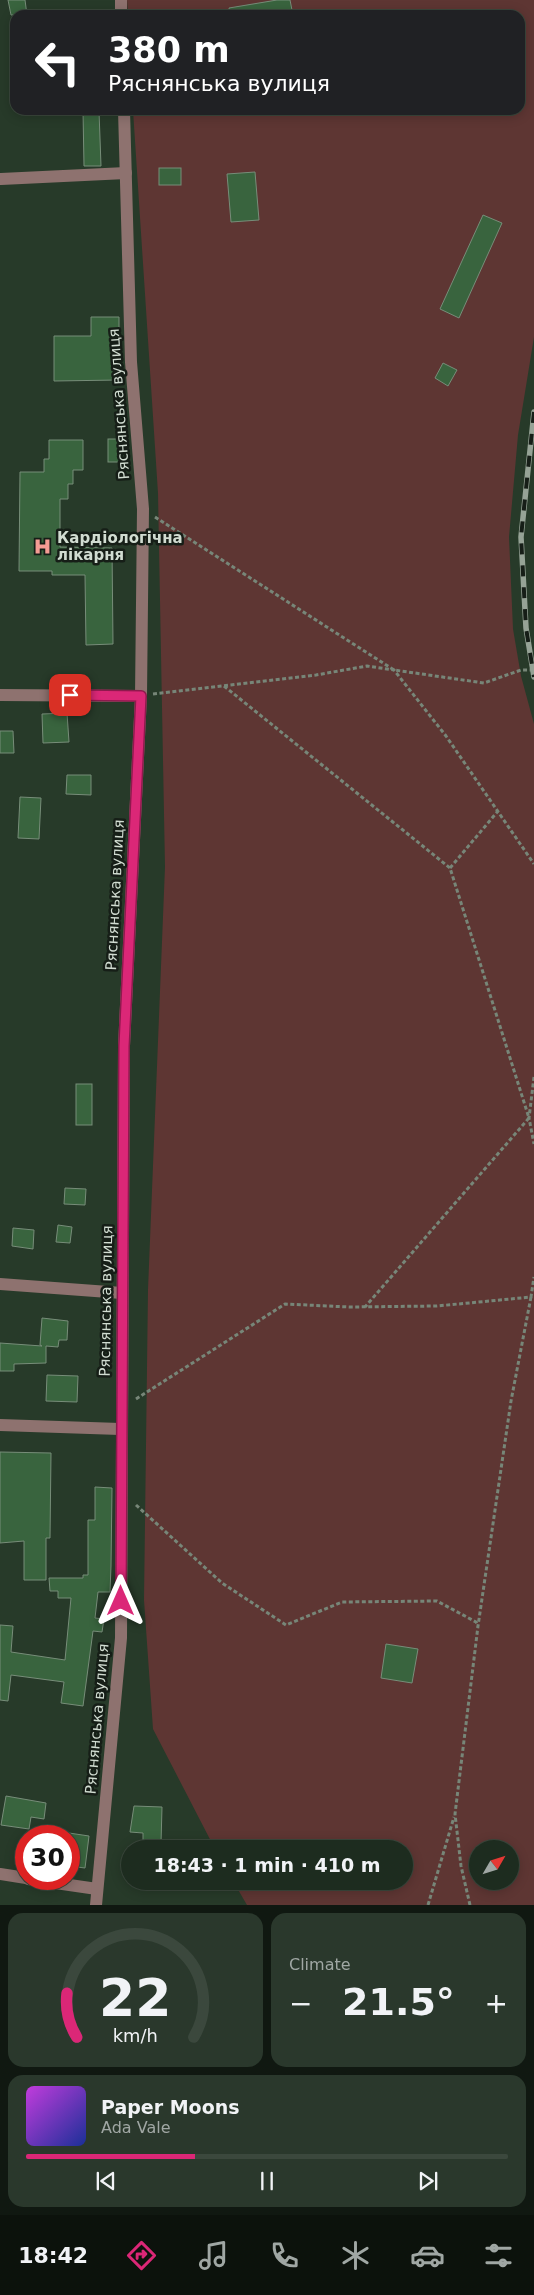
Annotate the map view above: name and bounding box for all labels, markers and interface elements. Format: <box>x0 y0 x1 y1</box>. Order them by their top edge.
icon: left <box>25 30 90 95</box>
text: 380 m <box>108 30 230 70</box>
text: Ряснянська вулиця <box>108 71 330 96</box>
street label: Ряснянська вулиця <box>105 328 133 480</box>
place label: Кардіологічна лікарня <box>57 529 183 564</box>
hospital icon: Кардіологічна лікарня <box>33 537 53 557</box>
pin <box>49 674 91 716</box>
icon: arrive <box>56 681 84 709</box>
street label: Ряснянська вулиця <box>102 819 128 971</box>
street label: Ряснянська вулиця <box>96 1225 116 1377</box>
position arrow <box>94 1574 146 1626</box>
street label: Ряснянська вулиця <box>81 1643 113 1795</box>
speed limit sign: 30 <box>15 1825 80 1890</box>
north arrow <box>469 1840 519 1890</box>
map controls <box>469 1840 519 1890</box>
text: 18:43 · 1 min · 410 m <box>153 1854 381 1876</box>
text: Climate <box>289 1955 351 1974</box>
text: 22 <box>99 1968 172 2028</box>
text: 21.5° <box>342 1980 455 2024</box>
text: − <box>289 1987 312 2020</box>
text: + <box>485 1987 508 2020</box>
text: km/h <box>113 2025 158 2046</box>
text: Paper Moons <box>101 2096 240 2118</box>
text: Ada Vale <box>101 2118 171 2137</box>
icon: previous <box>92 2167 120 2195</box>
icon: pause <box>253 2167 281 2195</box>
icon: next <box>414 2167 442 2195</box>
icon: directions <box>124 2238 159 2273</box>
icon: music <box>196 2238 231 2273</box>
icon: phone <box>267 2238 302 2273</box>
icon: climate <box>338 2238 373 2273</box>
icon: car <box>410 2238 445 2273</box>
icon: filters <box>481 2238 516 2273</box>
text: 18:42 <box>18 2243 88 2268</box>

